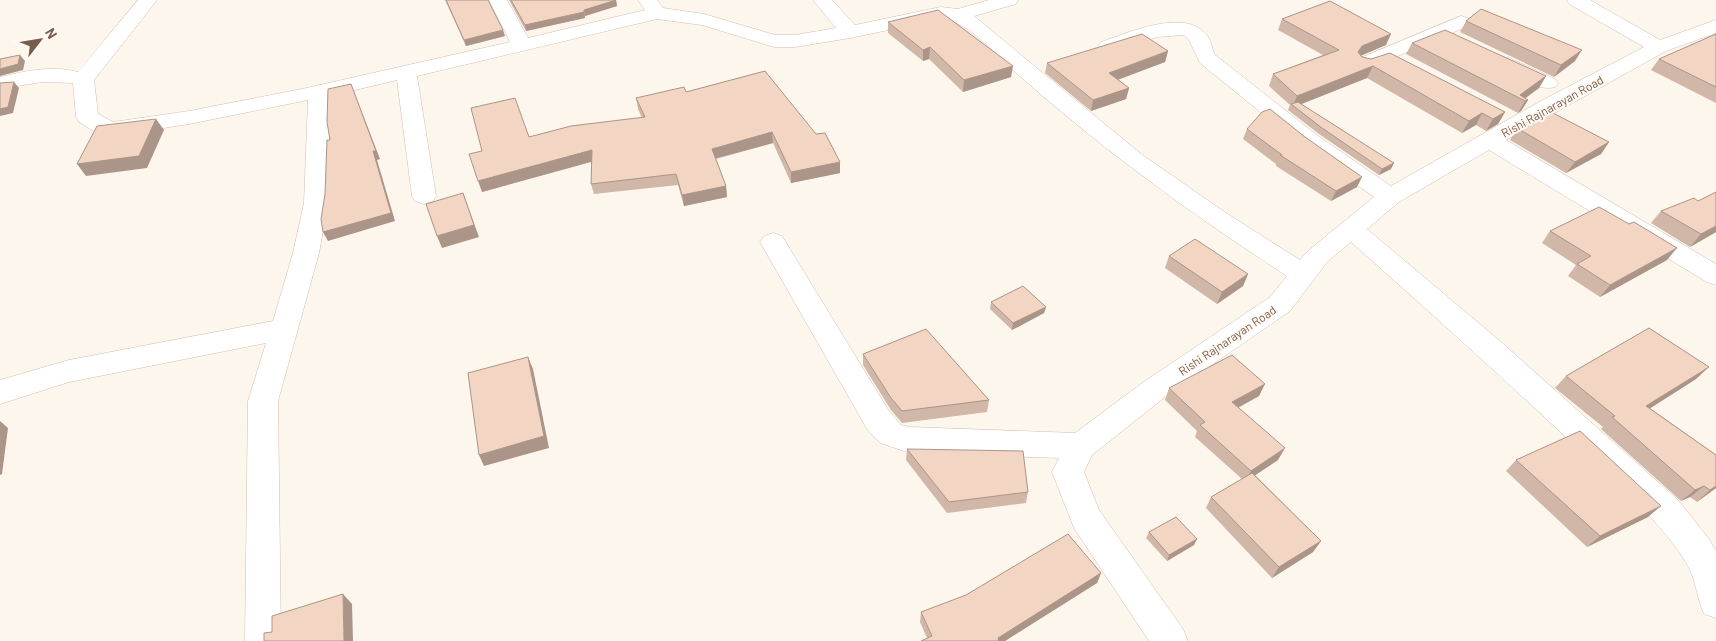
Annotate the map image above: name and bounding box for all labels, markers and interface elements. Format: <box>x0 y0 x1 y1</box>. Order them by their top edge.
north arrow <box>15 15 65 65</box>
text: N <box>42 25 61 41</box>
street label: Rishi Rajnarayan Road <box>1499 72 1605 140</box>
street label: Rishi Rajnarayan Road <box>1176 302 1278 378</box>

